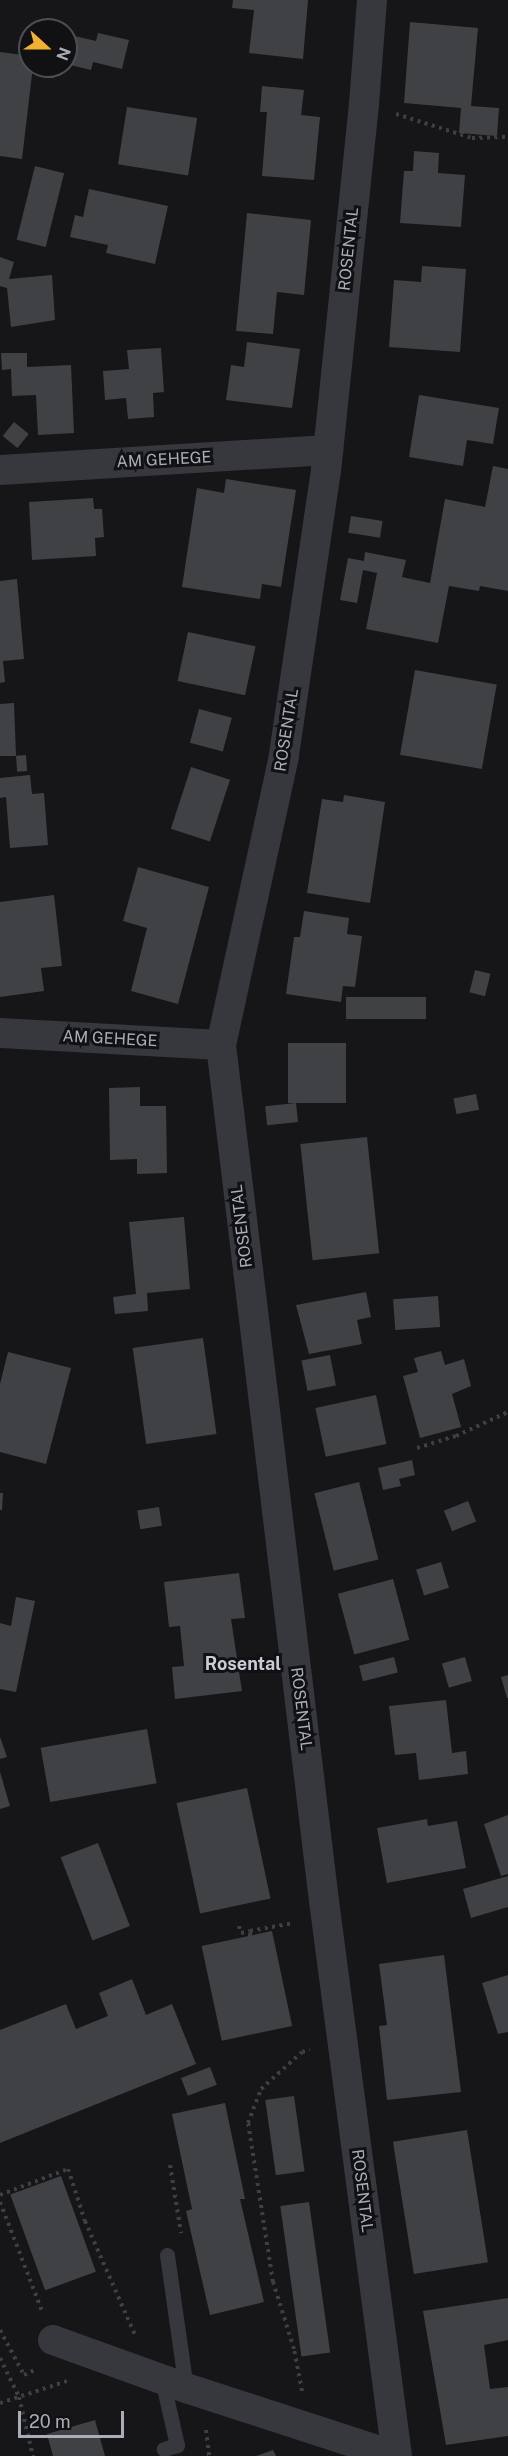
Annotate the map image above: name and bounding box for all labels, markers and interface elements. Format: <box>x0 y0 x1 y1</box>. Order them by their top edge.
north arrow <box>18 18 78 78</box>
text: N <box>52 45 75 63</box>
street label: ROSENTAL <box>335 206 363 292</box>
street label: AM GEHEGE <box>116 448 212 472</box>
street label: ROSENTAL <box>271 687 303 773</box>
street label: AM GEHEGE <box>62 1027 158 1051</box>
street label: ROSENTAL <box>227 1183 257 1269</box>
district label: Rosental <box>205 1653 281 1675</box>
street label: ROSENTAL <box>286 1666 316 1752</box>
street label: ROSENTAL <box>347 2148 377 2234</box>
scale bar <box>21 2399 128 2437</box>
text: 20 m <box>29 2411 71 2432</box>

